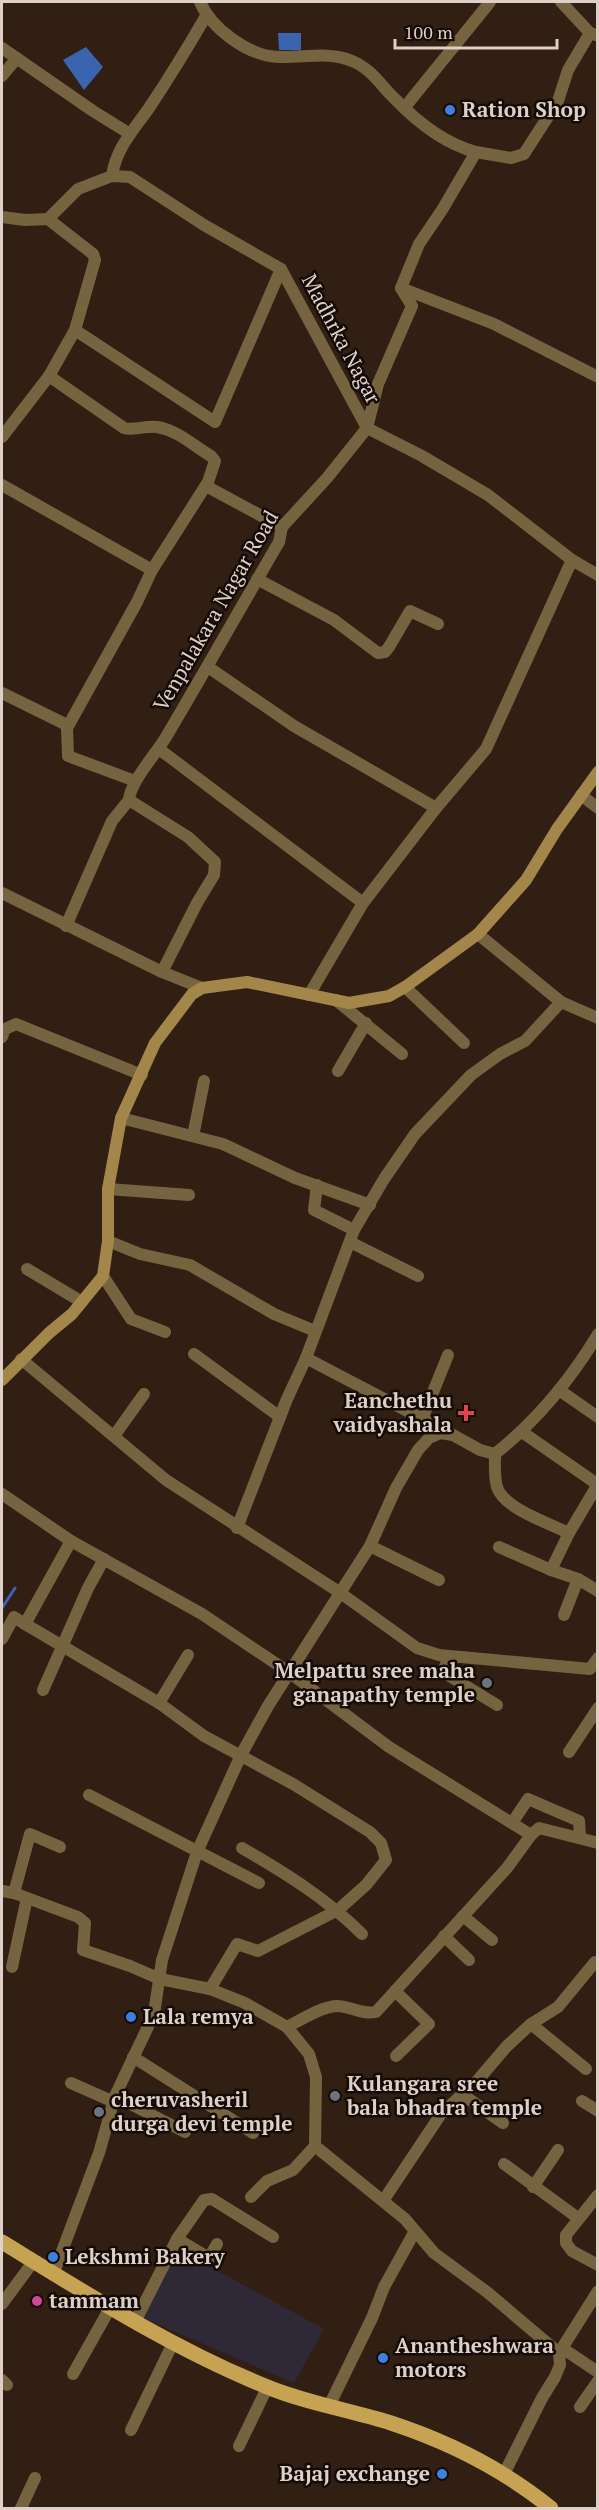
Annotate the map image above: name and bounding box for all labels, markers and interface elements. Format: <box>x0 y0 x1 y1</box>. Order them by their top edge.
scale bar <box>395 12 557 50</box>
text: 100 m <box>404 20 453 44</box>
place label: Ration Shop <box>462 95 586 123</box>
marker: Ration Shop <box>443 103 457 117</box>
street label: Madhrka Nagar <box>296 269 388 408</box>
street label: Venpalakara Nagar Road <box>146 505 284 716</box>
place label: Eanchethu vaidyashala <box>332 1386 452 1438</box>
marker: Eanchethu vaidyashala <box>457 1404 475 1422</box>
place label: Melpattu sree maha ganapathy temple <box>274 1656 475 1708</box>
marker: Melpattu sree maha ganapathy temple <box>480 1676 494 1690</box>
place label: Lala remya <box>143 2002 254 2030</box>
marker: Lala remya <box>124 2010 138 2024</box>
place label: Kulangara sree bala bhadra temple <box>346 2069 542 2121</box>
place label: cheruvasheril durga devi temple <box>111 2085 292 2137</box>
marker: Kulangara sree bala bhadra temple <box>328 2089 342 2103</box>
marker: cheruvasheril durga devi temple <box>92 2105 106 2119</box>
place label: Lekshmi Bakery <box>65 2242 226 2270</box>
marker: Lekshmi Bakery <box>46 2250 60 2264</box>
place label: tammam <box>49 2286 140 2314</box>
marker: tammam <box>30 2294 44 2308</box>
place label: Anantheshwara motors <box>395 2331 554 2383</box>
marker: Anantheshwara motors <box>376 2351 390 2365</box>
place label: Bajaj exchange <box>280 2459 430 2487</box>
marker: Bajaj exchange <box>435 2467 449 2481</box>

